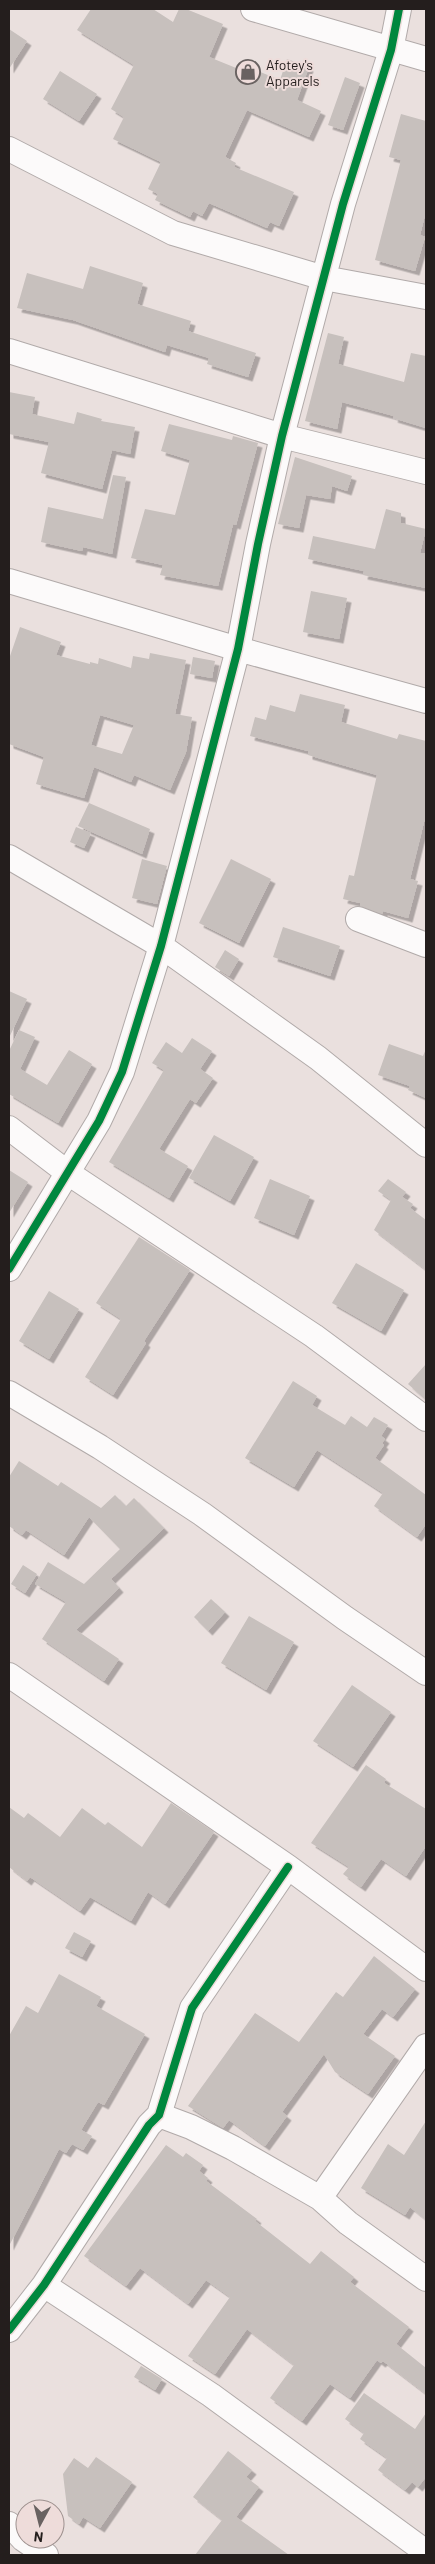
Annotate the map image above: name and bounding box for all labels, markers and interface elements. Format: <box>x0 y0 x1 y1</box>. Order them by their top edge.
place label: Afotey's Apparels <box>266 56 320 89</box>
shop icon: Afotey's Apparels <box>235 59 261 85</box>
north arrow <box>15 2499 65 2549</box>
text: N <box>33 2528 44 2546</box>

